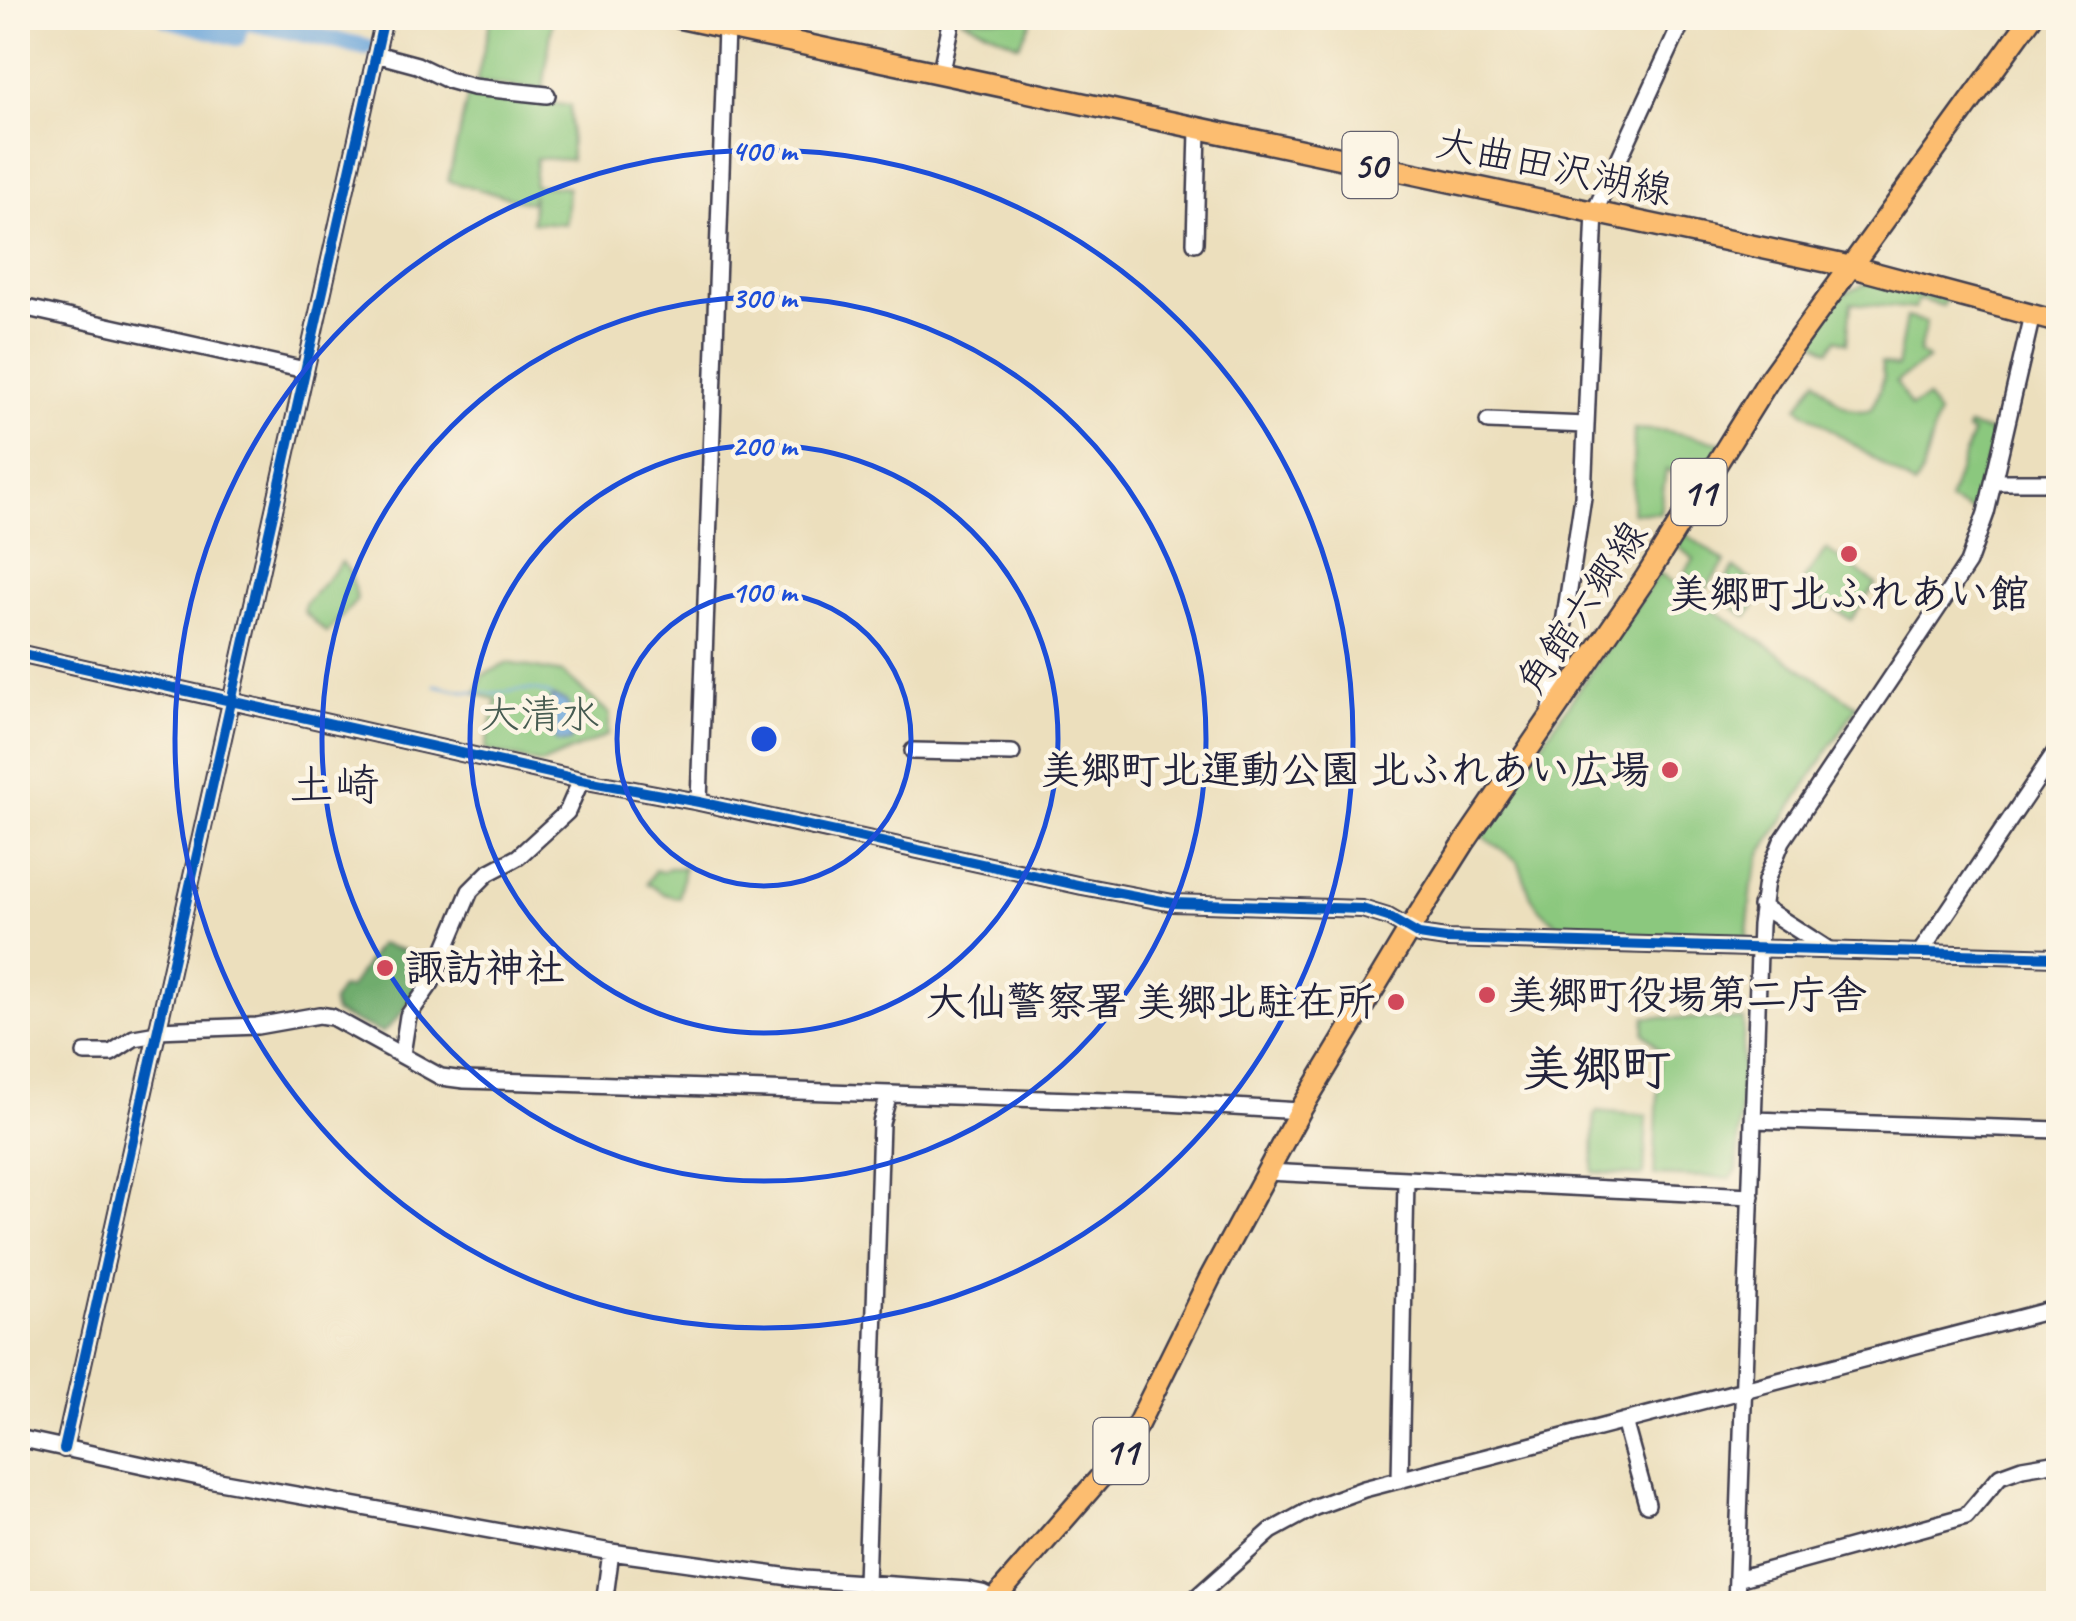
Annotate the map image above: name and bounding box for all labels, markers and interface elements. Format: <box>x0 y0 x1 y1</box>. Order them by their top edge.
street label: 大曲田沢湖線 <box>1431 118 1677 216</box>
text: 400 m <box>732 132 799 170</box>
road number: 50 <box>1342 132 1398 198</box>
text: 300 m <box>732 279 799 317</box>
text: 200 m <box>732 427 799 465</box>
road number: 11 <box>1672 459 1726 525</box>
street label: 角館六郷線 <box>1505 511 1659 705</box>
marker: 美郷町北ふれあい館 <box>1838 543 1860 565</box>
place label: 美郷町北ふれあい館 <box>1669 569 2029 619</box>
text: 100 m <box>732 573 799 611</box>
park label: 大清水 <box>480 690 600 740</box>
centre of rings <box>746 721 782 757</box>
place label: 美郷町北運動公園 北ふれあい広場 <box>1040 745 1650 795</box>
district label: 土崎 <box>289 757 379 814</box>
marker: 美郷町北運動公園 北ふれあい広場 <box>1659 759 1681 781</box>
place label: 諏訪神社 <box>405 943 565 993</box>
marker: 諏訪神社 <box>374 957 396 979</box>
place label: 美郷町役場第二庁舎 <box>1507 970 1867 1020</box>
place label: 大仙警察署 美郷北駐在所 <box>926 977 1376 1027</box>
marker: 美郷町役場第二庁舎 <box>1476 984 1498 1006</box>
marker: 大仙警察署 美郷北駐在所 <box>1385 991 1407 1013</box>
district label: 美郷町 <box>1521 1037 1671 1100</box>
road number: 11 <box>1094 1418 1148 1484</box>

